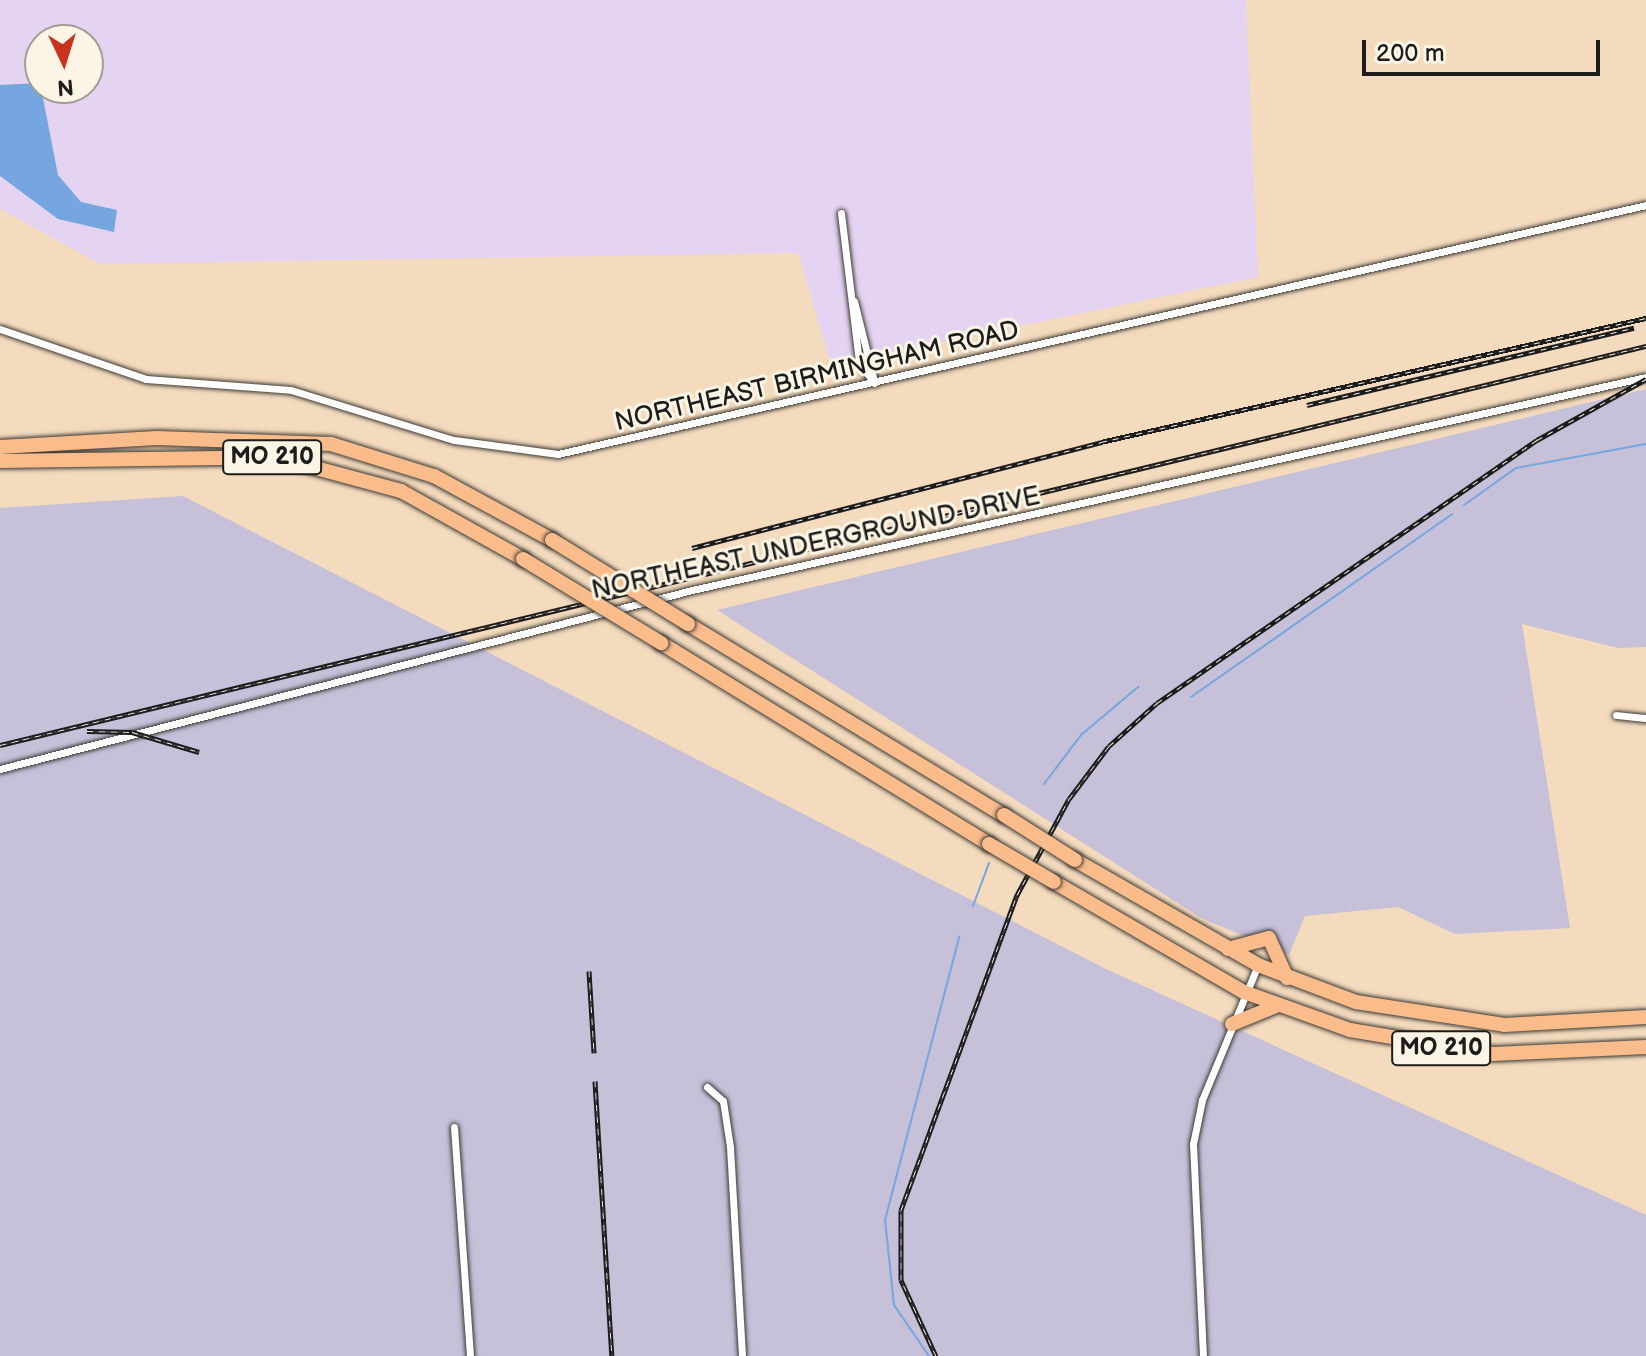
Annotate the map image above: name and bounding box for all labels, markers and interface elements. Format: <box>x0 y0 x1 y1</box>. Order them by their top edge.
north arrow <box>24 24 104 104</box>
scale bar <box>1366 24 1604 74</box>
text: 200 m <box>1376 39 1445 68</box>
text: N <box>56 72 75 100</box>
street label: NORTHEAST BIRMINGHAM ROAD <box>612 315 1022 439</box>
road number: MO 210 <box>222 437 322 477</box>
street label: NORTHEAST UNDERGROUND DRIVE <box>589 481 1043 607</box>
road number: MO 210 <box>1391 1028 1491 1068</box>

